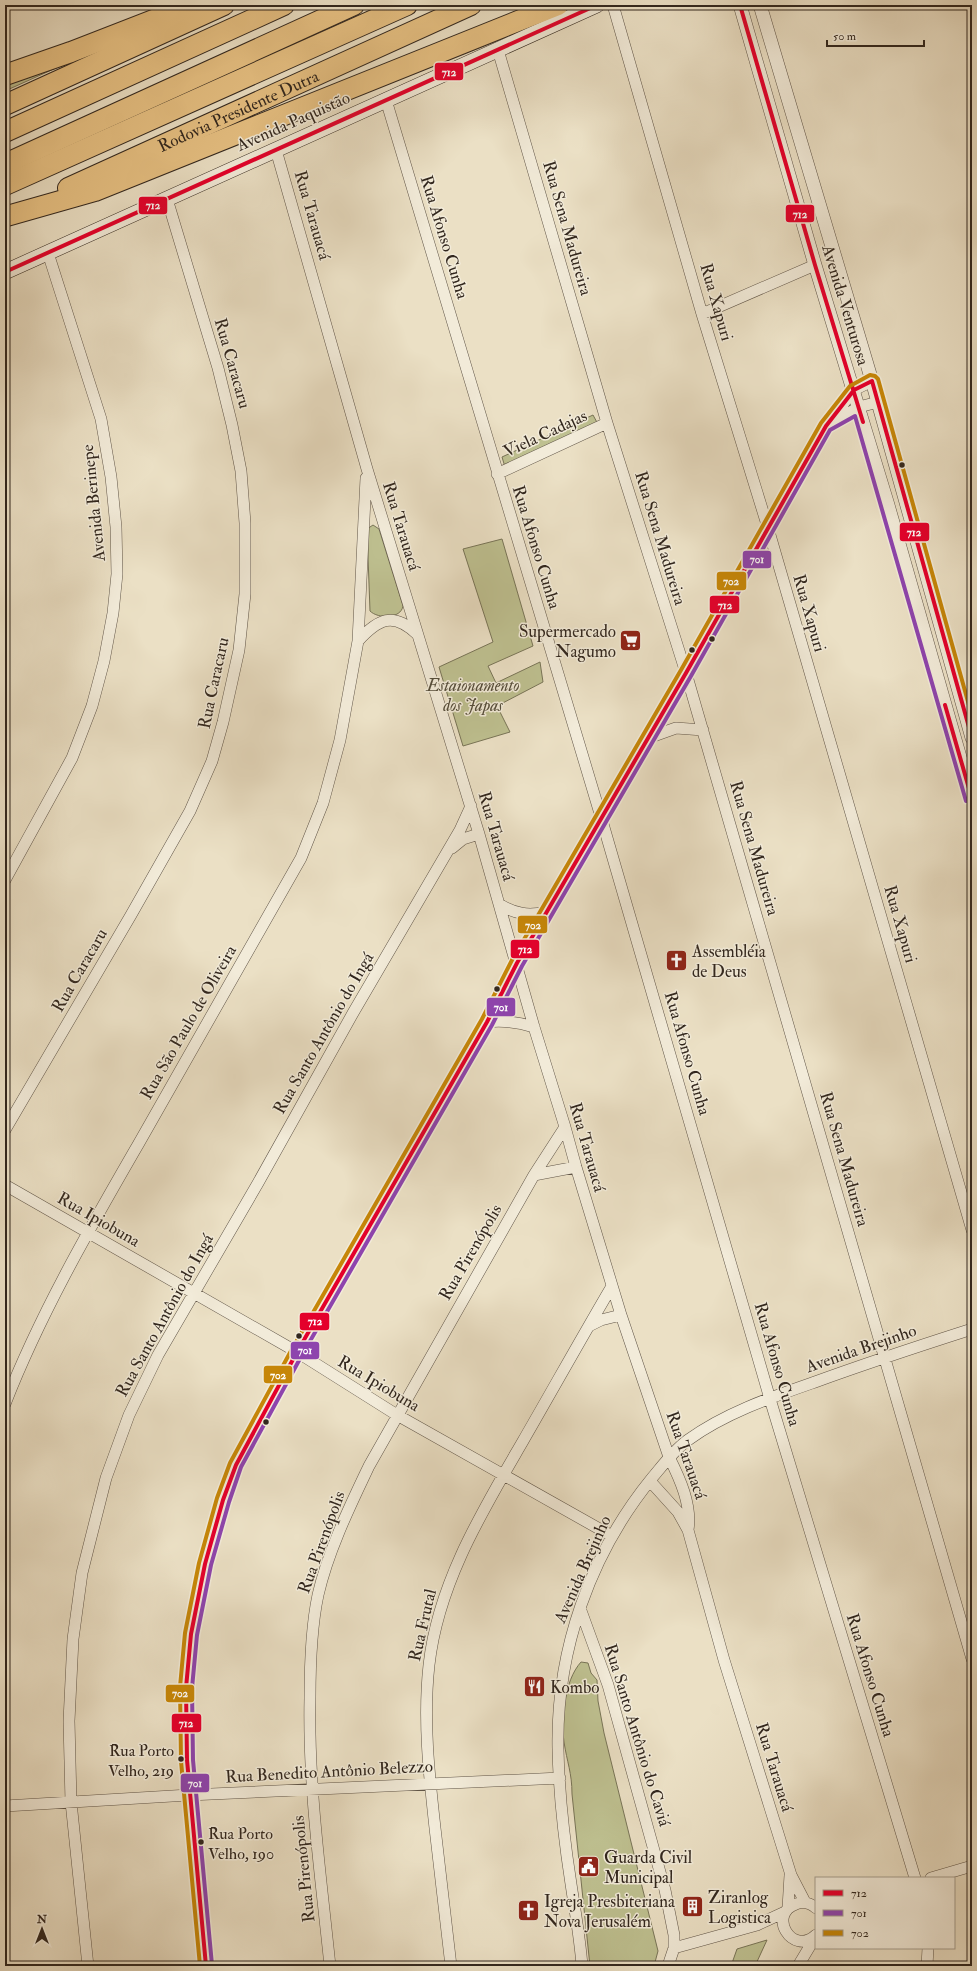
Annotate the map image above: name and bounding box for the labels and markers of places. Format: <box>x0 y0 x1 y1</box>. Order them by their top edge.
unlabelled marker <box>897 460 907 470</box>
place label: Supermercado Nagumo <box>519 621 616 662</box>
supermarket icon: Supermercado Nagumo <box>618 628 644 654</box>
unlabelled marker <box>707 634 717 644</box>
unlabelled marker <box>687 645 697 655</box>
place label: Assembléia de Deus <box>691 941 767 982</box>
church icon: Assembléia de Deus <box>663 948 689 974</box>
unlabelled marker <box>492 984 502 994</box>
unlabelled marker <box>294 1331 304 1341</box>
unlabelled marker <box>261 1417 271 1427</box>
restaurant icon: Kombo <box>522 1674 548 1700</box>
place label: Kombo <box>550 1677 599 1698</box>
place label: Rua Porto Velho, 219 <box>108 1741 174 1781</box>
marker: Rua Porto Velho, 219 <box>176 1754 186 1764</box>
place label: Rua Porto Velho, 190 <box>208 1824 274 1864</box>
marker: Rua Porto Velho, 190 <box>196 1837 206 1847</box>
place label: Guarda Civil Municipal <box>604 1847 693 1889</box>
public building icon: Guarda Civil Municipal <box>576 1854 602 1880</box>
place label: Ziranlog Logistica <box>708 1887 772 1928</box>
place label: Igreja Presbiteriana Nova Jerusalém <box>544 1891 676 1933</box>
building icon: Ziranlog Logistica <box>680 1894 706 1920</box>
church icon: Igreja Presbiteriana Nova Jerusalém <box>515 1898 541 1924</box>

